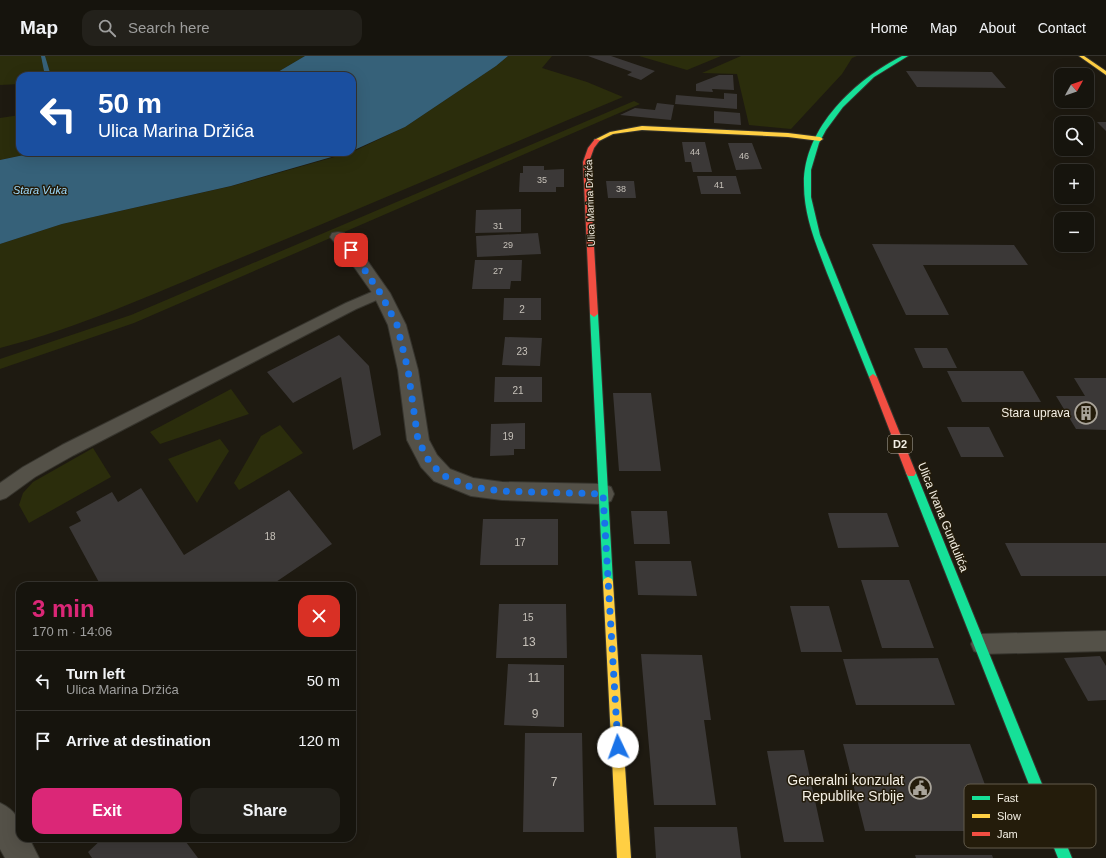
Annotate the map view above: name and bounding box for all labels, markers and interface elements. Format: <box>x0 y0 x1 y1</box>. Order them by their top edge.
search box <box>82 10 362 46</box>
text: Map <box>20 17 58 38</box>
icon: search <box>96 17 118 39</box>
text: Search here <box>128 19 210 36</box>
text: Home <box>871 20 908 36</box>
text: Map <box>930 20 957 36</box>
text: About <box>979 20 1016 36</box>
text: Contact <box>1038 20 1086 36</box>
north arrow <box>1054 68 1094 108</box>
map controls <box>1054 68 1094 252</box>
icon: left <box>32 88 84 140</box>
text: 50 m <box>98 88 162 119</box>
button: search <box>1054 116 1094 156</box>
text: Ulica Marina Držića <box>98 121 254 141</box>
house number: 44 <box>690 147 700 157</box>
house number: 46 <box>739 151 749 161</box>
street label: Ulica Marina Držića <box>583 159 597 247</box>
button: + <box>1054 164 1094 204</box>
house number: 35 <box>537 175 547 185</box>
house number: 41 <box>714 180 724 190</box>
water label: Stara Vuka <box>13 184 67 196</box>
house number: 38 <box>616 184 626 194</box>
button: − <box>1054 212 1094 252</box>
house number: 31 <box>493 221 503 231</box>
pin <box>334 233 368 267</box>
icon: arrive <box>340 239 362 261</box>
house number: 29 <box>503 240 513 250</box>
house number: 27 <box>493 266 503 276</box>
house number: 2 <box>519 304 525 315</box>
house number: 23 <box>516 346 528 357</box>
house number: 21 <box>512 385 524 396</box>
building icon: Stara uprava <box>1073 400 1099 426</box>
place label: Stara uprava <box>1001 406 1070 420</box>
house number: 19 <box>502 431 514 442</box>
road number: D2 <box>888 435 912 453</box>
street label: Ulica Ivana Gundulića <box>915 460 971 574</box>
house number: 18 <box>264 531 276 542</box>
house number: 17 <box>514 537 526 548</box>
text: 3 min <box>32 595 95 622</box>
button: close <box>298 595 340 637</box>
house number: 15 <box>522 612 534 623</box>
text: 170 m · 14:06 <box>32 624 112 639</box>
house number: 13 <box>522 635 536 649</box>
text: Turn left <box>66 665 125 682</box>
icon: left <box>32 670 54 692</box>
house number: 11 <box>528 671 541 685</box>
text: 50 m <box>307 672 340 689</box>
text: Ulica Marina Držića <box>66 682 179 697</box>
house number: 9 <box>532 707 539 721</box>
position arrow <box>597 726 639 768</box>
icon: arrive <box>32 730 54 752</box>
text: Arrive at destination <box>66 732 211 749</box>
text: 120 m <box>298 732 340 749</box>
place label: Generalni konzulat Republike Srbije <box>787 772 904 804</box>
house number: 7 <box>551 775 558 789</box>
public building icon: Generalni konzulat Republike Srbije <box>907 775 933 801</box>
legend <box>964 784 1096 848</box>
button: Exit <box>32 788 182 834</box>
button: Share <box>190 788 340 834</box>
text: Fast <box>997 792 1018 804</box>
text: Slow <box>997 810 1021 822</box>
text: Jam <box>997 828 1018 840</box>

